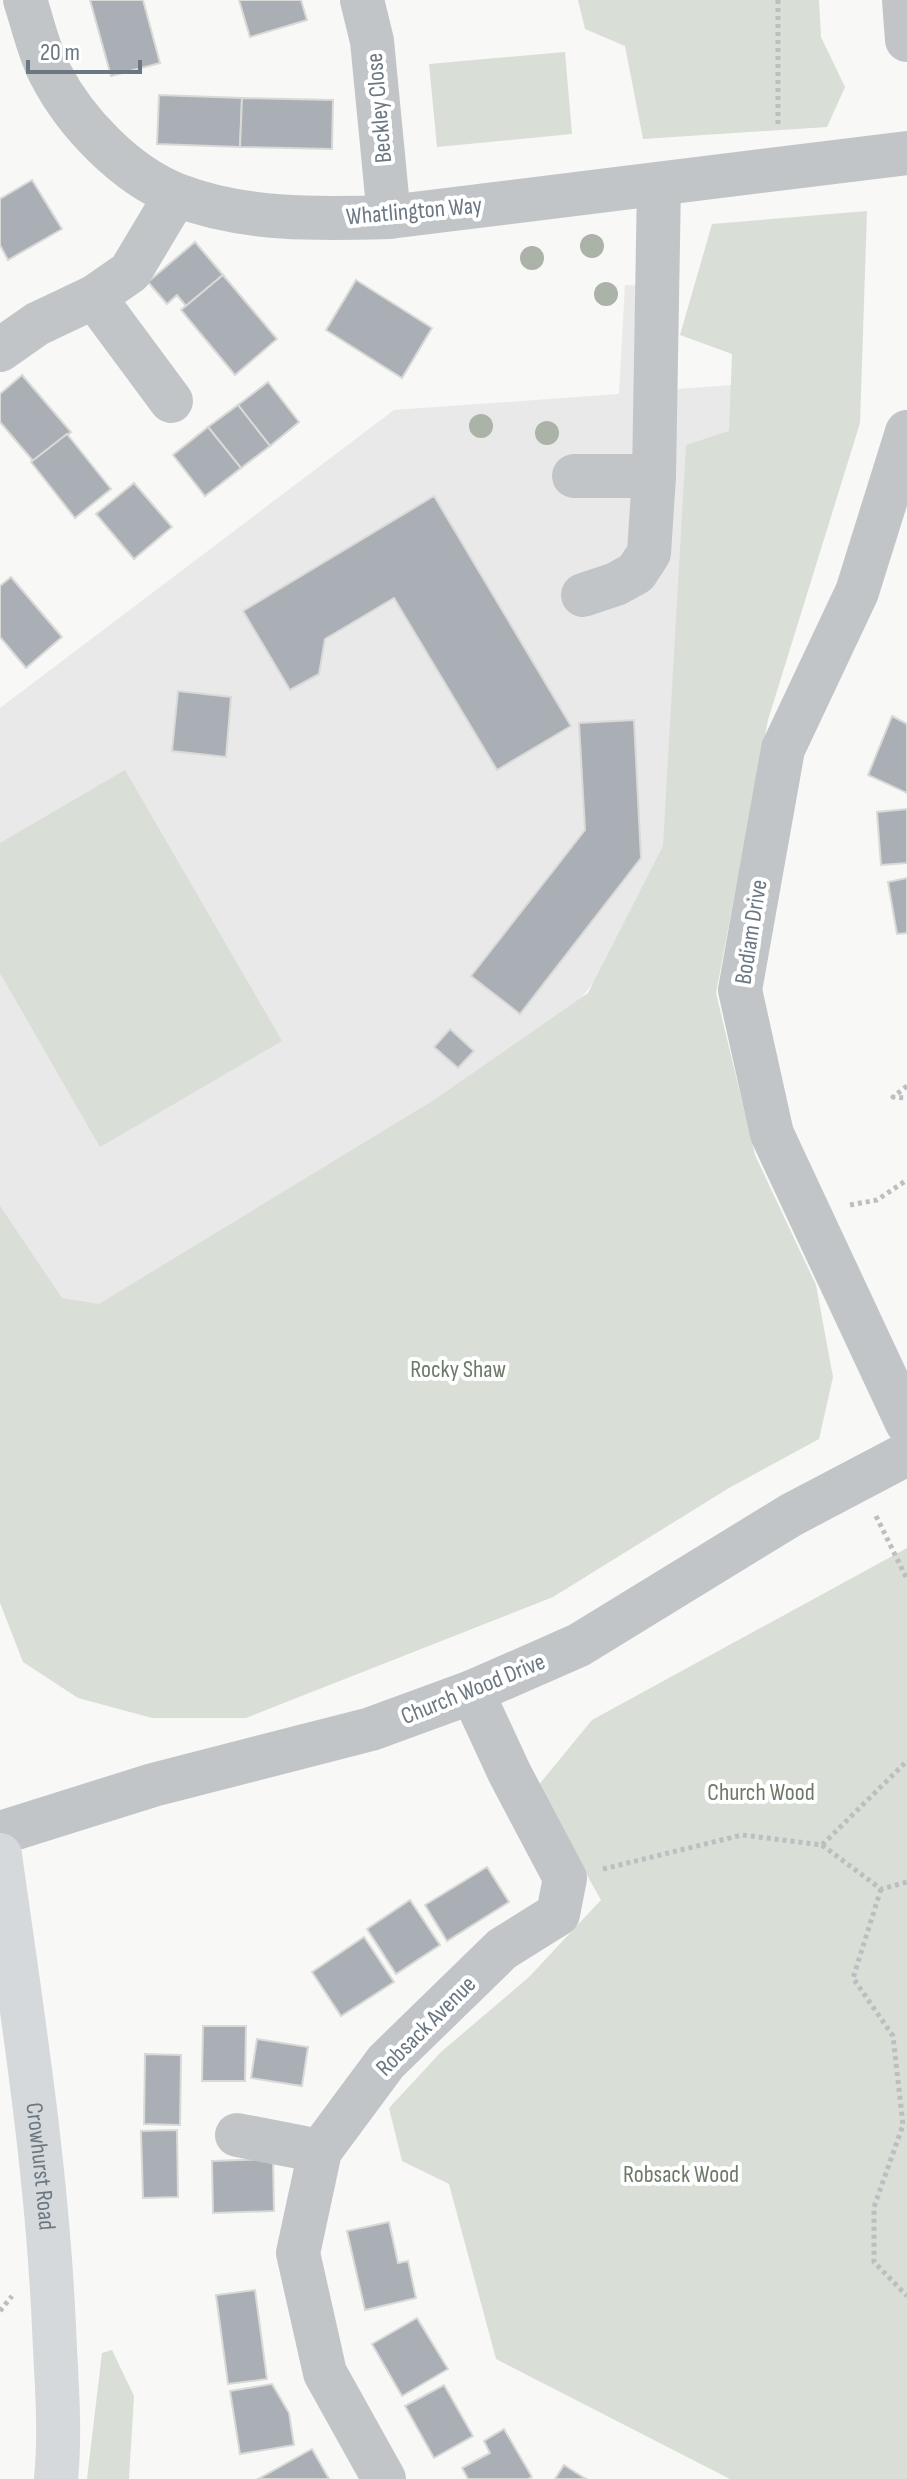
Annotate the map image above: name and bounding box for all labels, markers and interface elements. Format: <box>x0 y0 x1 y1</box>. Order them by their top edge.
scale bar <box>28 24 140 74</box>
text: 20 m <box>40 38 80 67</box>
street label: Beckley Close <box>360 52 398 164</box>
street label: Whatlington Way <box>345 191 483 231</box>
street label: Bodiam Drive <box>728 878 774 986</box>
park label: Rocky Shaw <box>410 1355 506 1384</box>
street label: Church Wood Drive <box>397 1647 549 1731</box>
park label: Church Wood <box>707 1778 815 1807</box>
street label: Robsack Avenue <box>370 1970 482 2082</box>
street label: Crowhurst Road <box>20 2101 62 2231</box>
park label: Robsack Wood <box>623 2160 739 2189</box>

